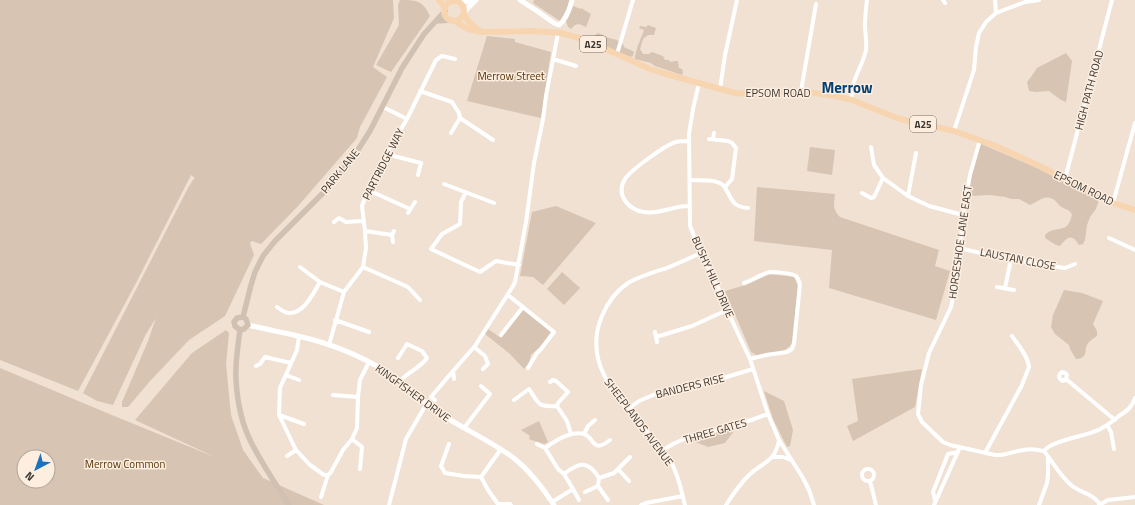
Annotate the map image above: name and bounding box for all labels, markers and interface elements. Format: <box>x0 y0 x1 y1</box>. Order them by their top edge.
road number: A25 <box>580 36 606 52</box>
street label: HIGH PATH ROAD <box>1071 48 1107 132</box>
park label: Merrow Street <box>477 68 545 84</box>
district label: Merrow <box>821 76 873 99</box>
street label: EPSOM ROAD <box>745 85 811 101</box>
road number: A25 <box>910 116 936 132</box>
street label: PARTRIDGE WAY <box>358 125 408 203</box>
street label: PARK LANE <box>317 145 363 197</box>
street label: EPSOM ROAD <box>1051 167 1117 209</box>
street label: HORSESHOE LANE EAST <box>944 184 976 300</box>
street label: BUSHY HILL DRIVE <box>688 234 738 320</box>
street label: LAUSTAN CLOSE <box>979 244 1057 274</box>
street label: KINGFISHER DRIVE <box>372 360 454 426</box>
street label: BANDERS RISE <box>654 370 726 402</box>
street label: SHEEPLANDS AVENUE <box>601 375 677 469</box>
street label: THREE GATES <box>681 414 749 448</box>
north arrow <box>16 449 56 489</box>
park label: Merrow Common <box>85 456 165 472</box>
text: N <box>21 468 38 485</box>

